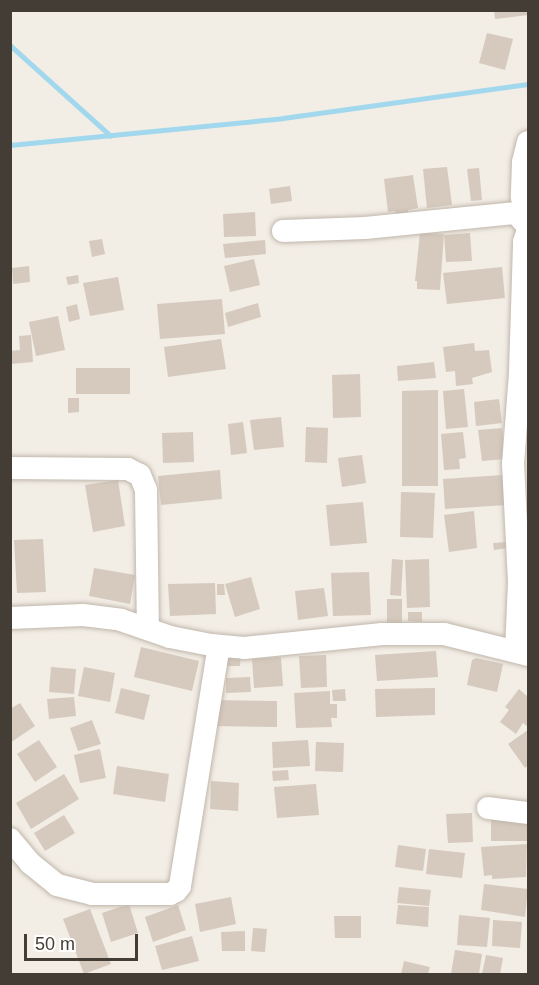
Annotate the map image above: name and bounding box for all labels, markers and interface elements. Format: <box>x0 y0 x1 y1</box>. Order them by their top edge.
scale bar <box>27 922 141 960</box>
text: 50 m <box>35 934 75 954</box>

